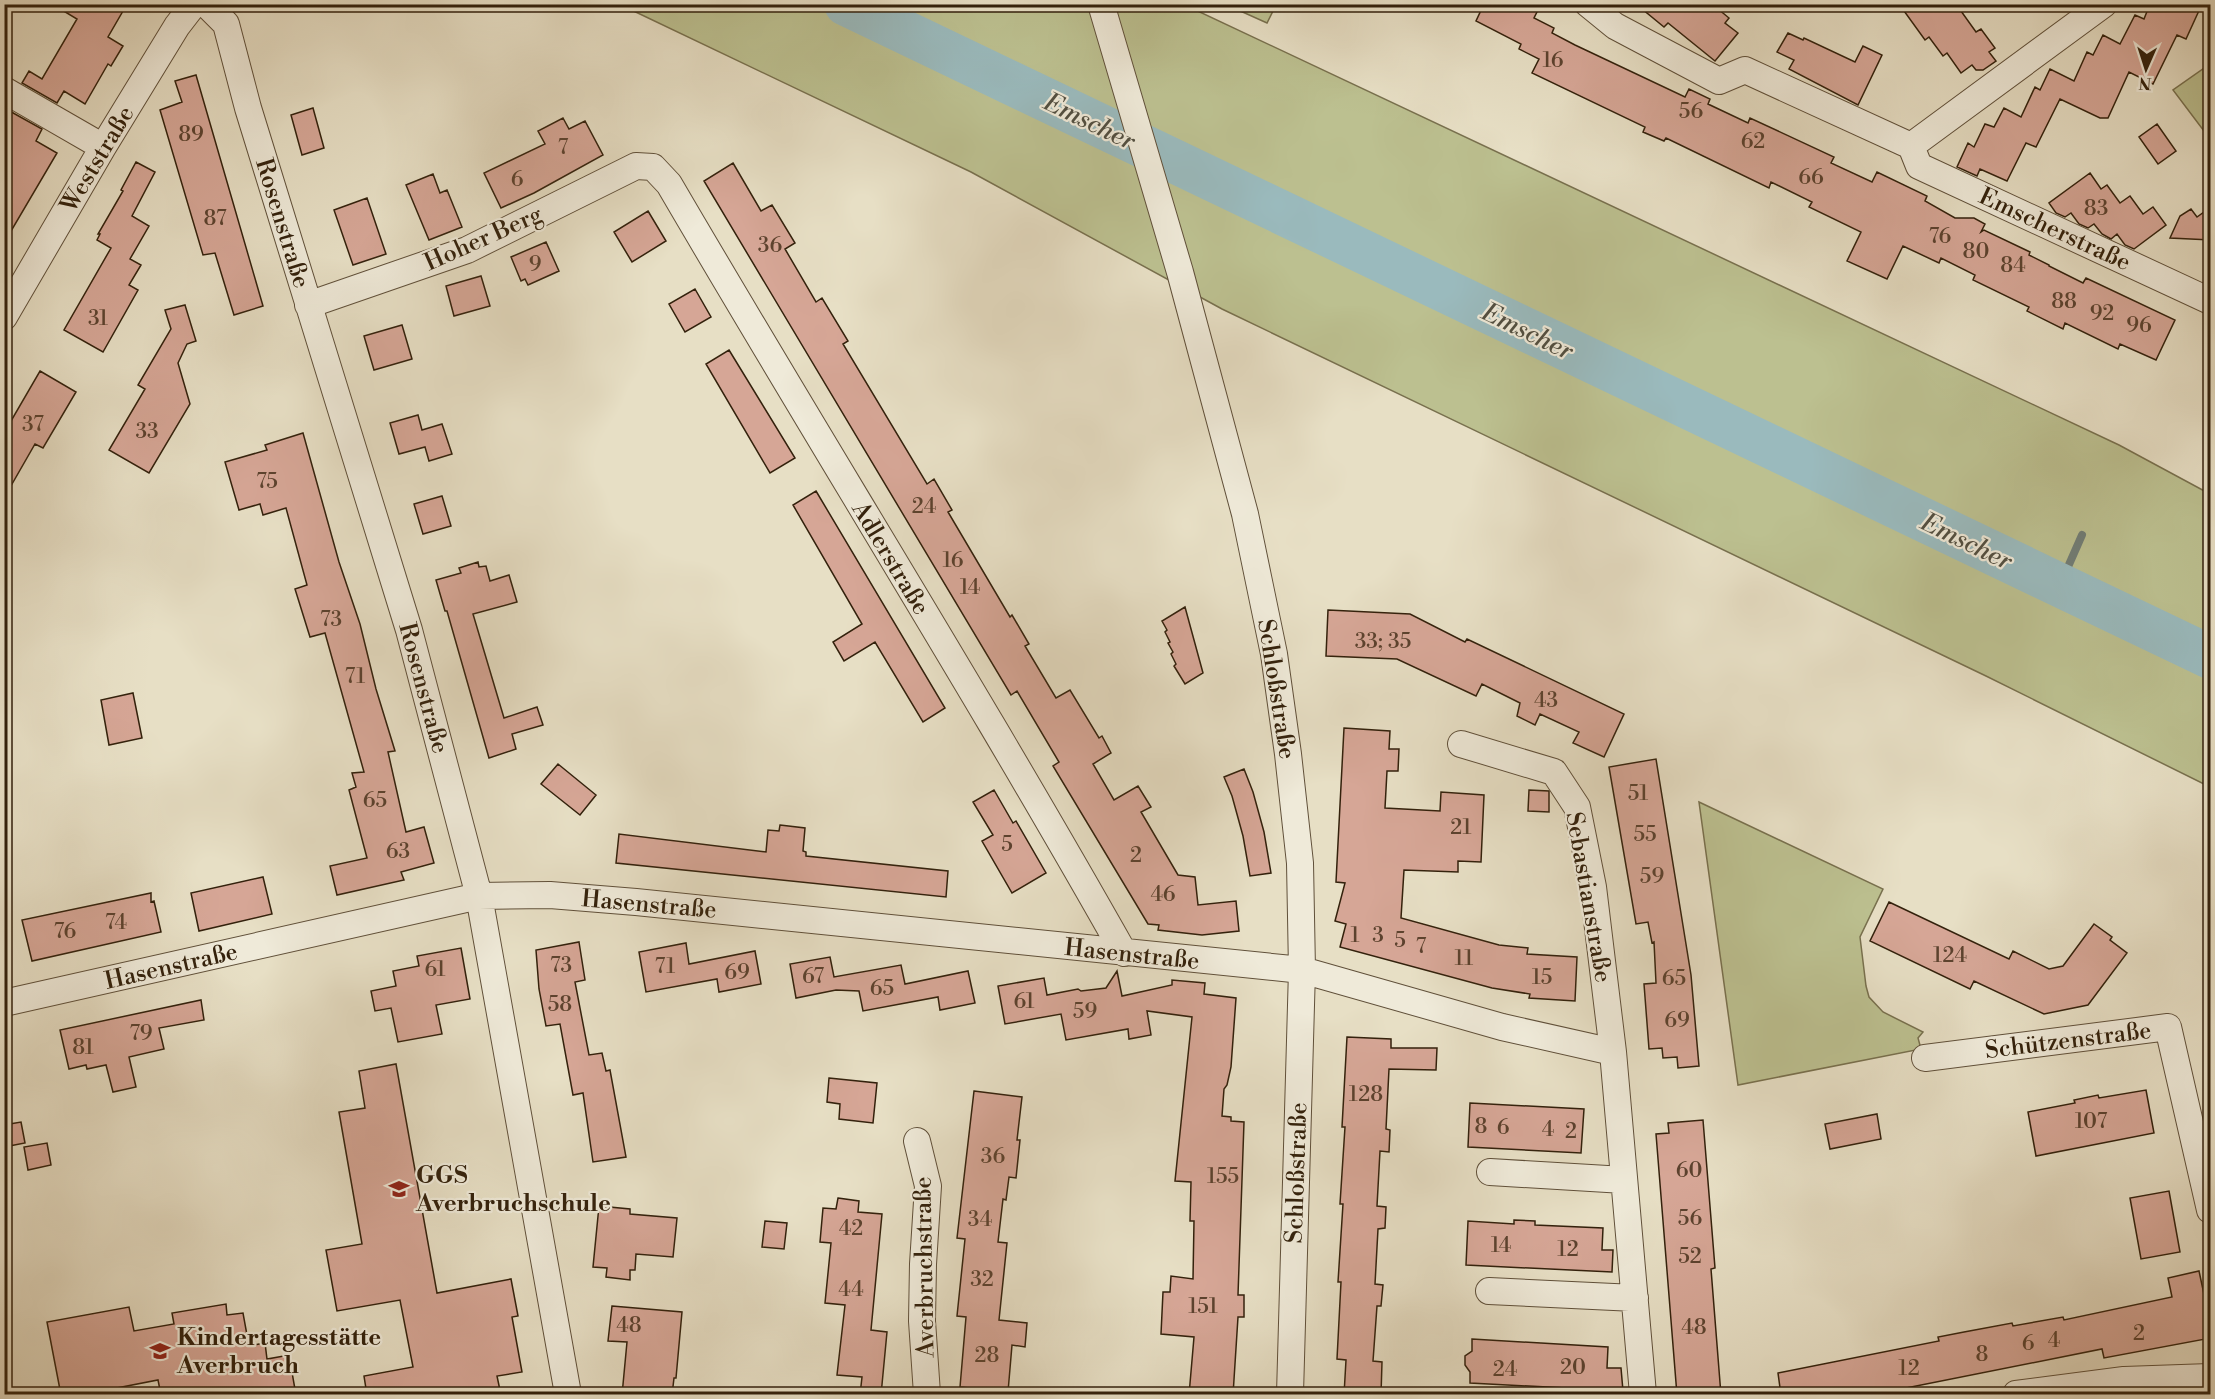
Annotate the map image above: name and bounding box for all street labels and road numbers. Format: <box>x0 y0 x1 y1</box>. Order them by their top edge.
street label: Weststraße <box>54 101 141 219</box>
street label: Rosenstraße <box>248 155 316 292</box>
street label: Emscherstraße <box>1974 182 2135 278</box>
street label: Hoher Berg <box>420 199 548 278</box>
street label: Adlerstraße <box>844 496 936 620</box>
street label: Schloßstraße <box>1250 617 1302 761</box>
street label: Rosenstraße <box>391 620 455 757</box>
street label: Sebastianstraße <box>1558 810 1618 985</box>
street label: Hasenstraße <box>580 884 718 926</box>
street label: Hasenstraße <box>1063 933 1201 977</box>
street label: Hasenstraße <box>102 937 241 997</box>
street label: Schützenstraße <box>1983 1016 2153 1066</box>
street label: Schloßstraße <box>1280 1102 1314 1244</box>
street label: Averbruchstraße <box>908 1176 942 1359</box>

